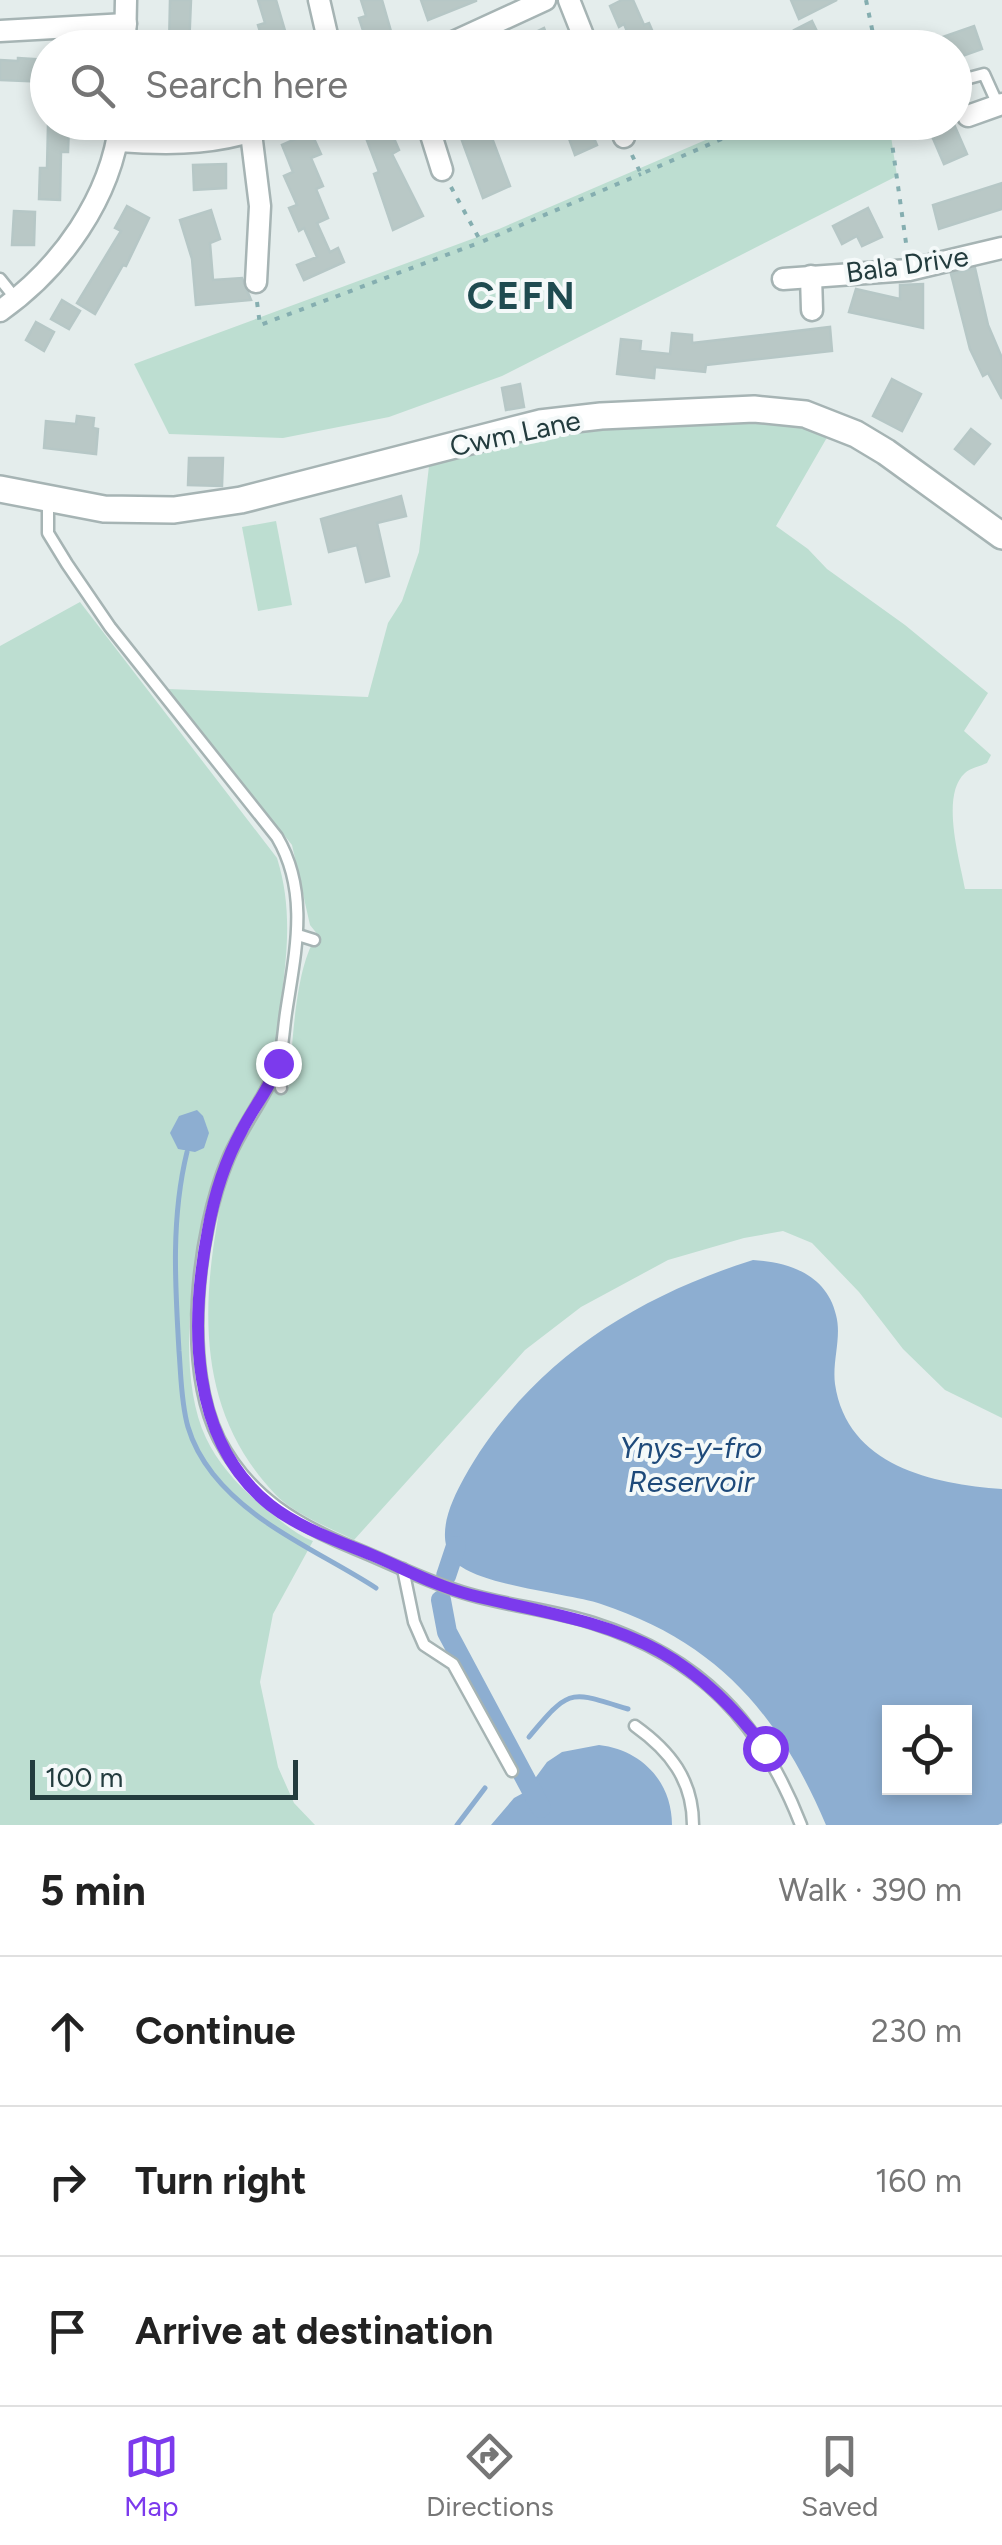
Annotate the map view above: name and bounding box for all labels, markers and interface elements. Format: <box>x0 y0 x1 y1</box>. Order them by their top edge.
search box <box>30 30 972 140</box>
icon: search <box>65 58 120 113</box>
text: Search here <box>145 62 348 108</box>
street label: Bala Drive <box>843 239 971 289</box>
district label: CEFN <box>467 273 577 319</box>
street label: Cwm Lane <box>447 403 583 463</box>
route end <box>256 1041 302 1087</box>
water label: Ynys-y-fro Reservoir <box>619 1429 763 1500</box>
map controls <box>882 1705 972 1795</box>
button: locate <box>882 1705 972 1795</box>
route start <box>743 1726 789 1772</box>
scale bar <box>30 1755 298 1800</box>
text: 100 m <box>45 1760 123 1794</box>
text: 5 min <box>40 1865 146 1916</box>
text: Walk · 390 m <box>779 1871 962 1909</box>
icon: ahead <box>40 2004 95 2059</box>
text: Continue <box>135 2008 296 2054</box>
text: 230 m <box>871 2012 962 2050</box>
icon: right <box>40 2154 95 2209</box>
text: Turn right <box>135 2158 307 2204</box>
text: 160 m <box>875 2162 962 2200</box>
icon: arrive <box>40 2304 95 2359</box>
text: Arrive at destination <box>135 2308 493 2354</box>
tab: Map <box>124 2429 179 2523</box>
tab: Directions <box>426 2429 554 2523</box>
tab: Saved <box>801 2429 878 2523</box>

